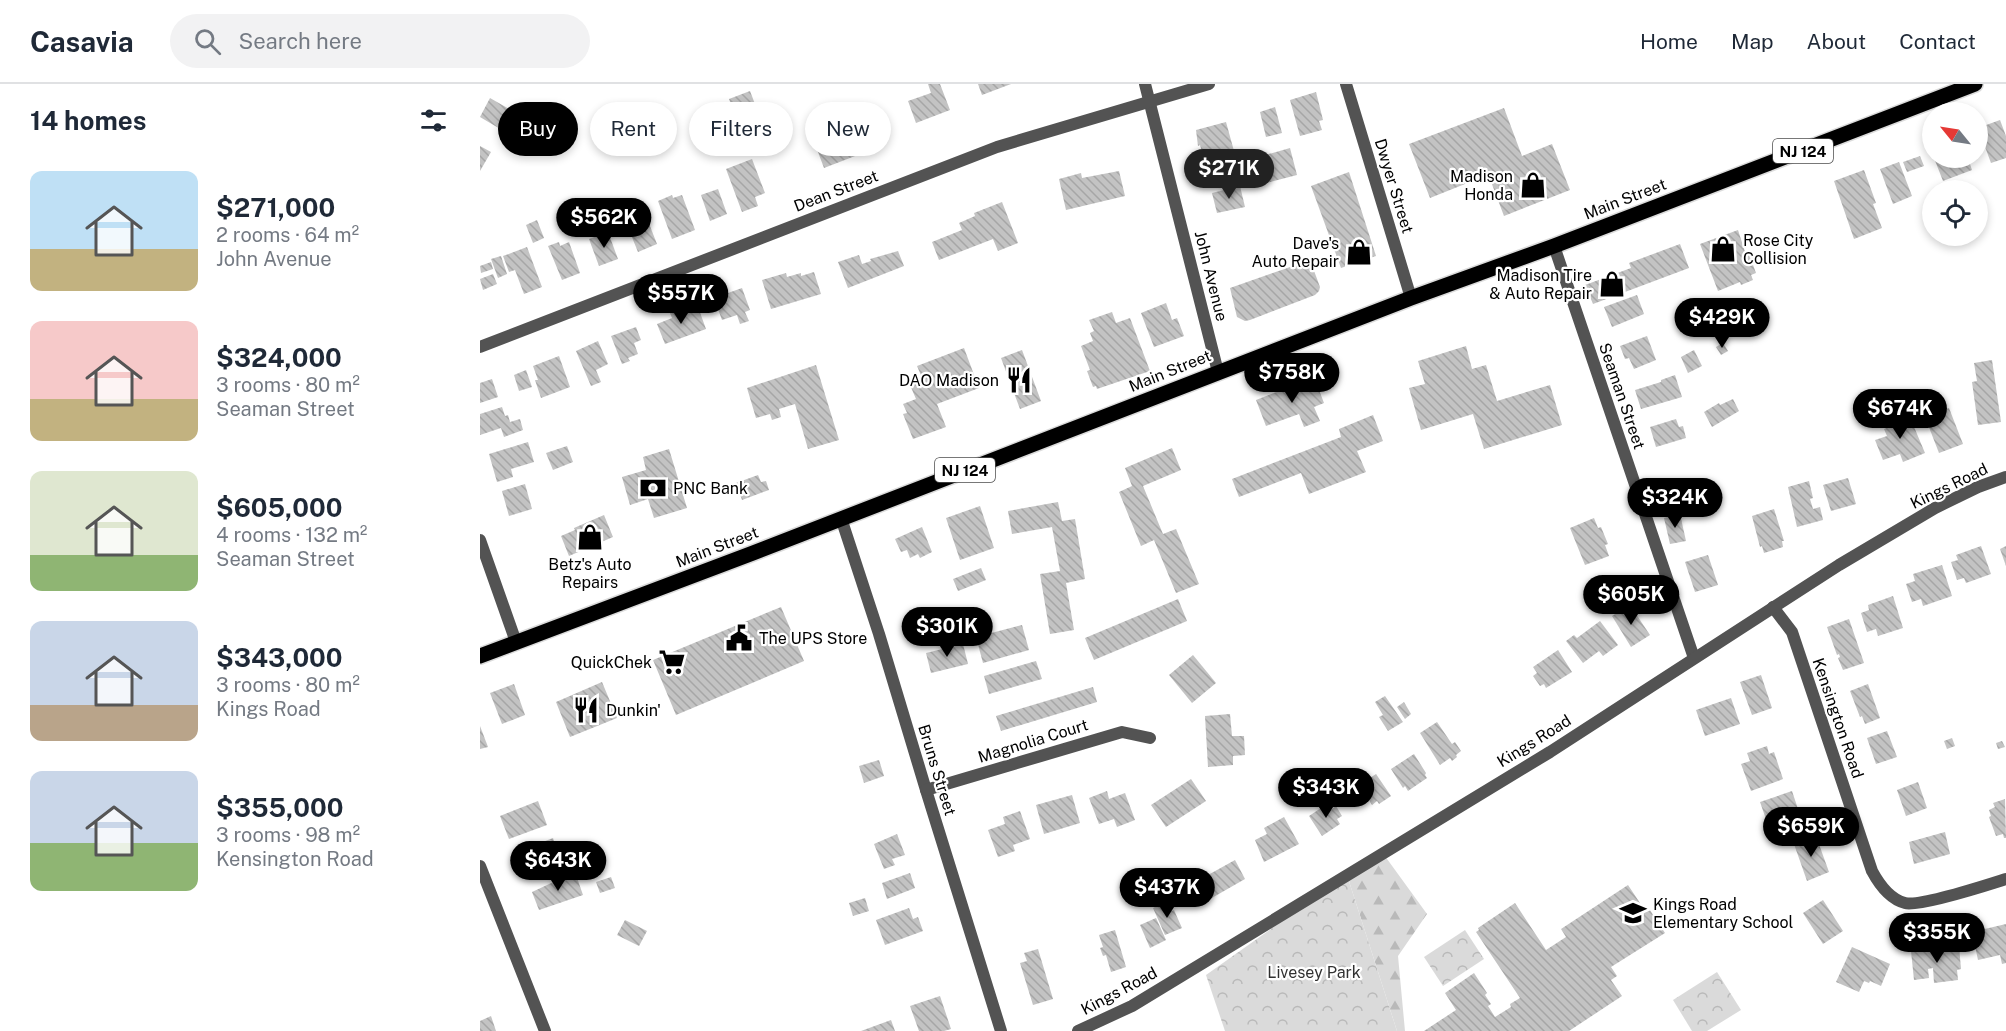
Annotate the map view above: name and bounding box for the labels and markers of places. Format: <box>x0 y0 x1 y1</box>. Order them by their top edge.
pin: $271K <box>1187 149 1271 200</box>
place label: Madison Honda <box>1450 167 1513 204</box>
shop icon: Madison Honda <box>1518 170 1548 200</box>
pin: $562K <box>562 198 646 249</box>
place label: Rose City Collision <box>1743 231 1814 268</box>
place label: Dave's Auto Repair <box>1251 234 1339 271</box>
shop icon: Rose City Collision <box>1708 234 1738 264</box>
shop icon: Dave's Auto Repair <box>1344 237 1374 267</box>
place label: Madison Tire & Auto Repair <box>1489 266 1592 303</box>
shop icon: Madison Tire & Auto Repair <box>1597 269 1627 299</box>
pin: $557K <box>639 274 723 325</box>
pin: $429K <box>1680 298 1764 349</box>
pin: $758K <box>1250 353 1334 404</box>
restaurant icon: DAO Madison <box>1004 365 1034 395</box>
place label: DAO Madison <box>899 371 999 390</box>
pin: $674K <box>1858 389 1942 440</box>
bank icon: PNC Bank <box>638 473 668 503</box>
pin: $324K <box>1633 478 1717 529</box>
place label: PNC Bank <box>673 479 748 498</box>
shop icon: Betz's Auto Repairs <box>575 522 605 552</box>
place label: Betz's Auto Repairs <box>548 555 632 592</box>
pin: $605K <box>1589 575 1673 626</box>
pin: $301K <box>905 607 989 658</box>
public building icon: The UPS Store <box>724 623 754 653</box>
place label: The UPS Store <box>759 629 867 648</box>
supermarket icon: QuickChek <box>657 647 687 677</box>
place label: QuickChek <box>571 653 652 672</box>
restaurant icon: Dunkin' <box>571 695 601 725</box>
place label: Dunkin' <box>606 701 661 720</box>
pin: $343K <box>1284 768 1368 819</box>
pin: $659K <box>1769 807 1853 858</box>
pin: $643K <box>516 841 600 892</box>
pin: $437K <box>1125 868 1209 919</box>
place label: Kings Road Elementary School <box>1653 895 1794 932</box>
school or university icon: Kings Road Elementary School <box>1618 898 1648 928</box>
pin: $355K <box>1895 913 1979 964</box>

